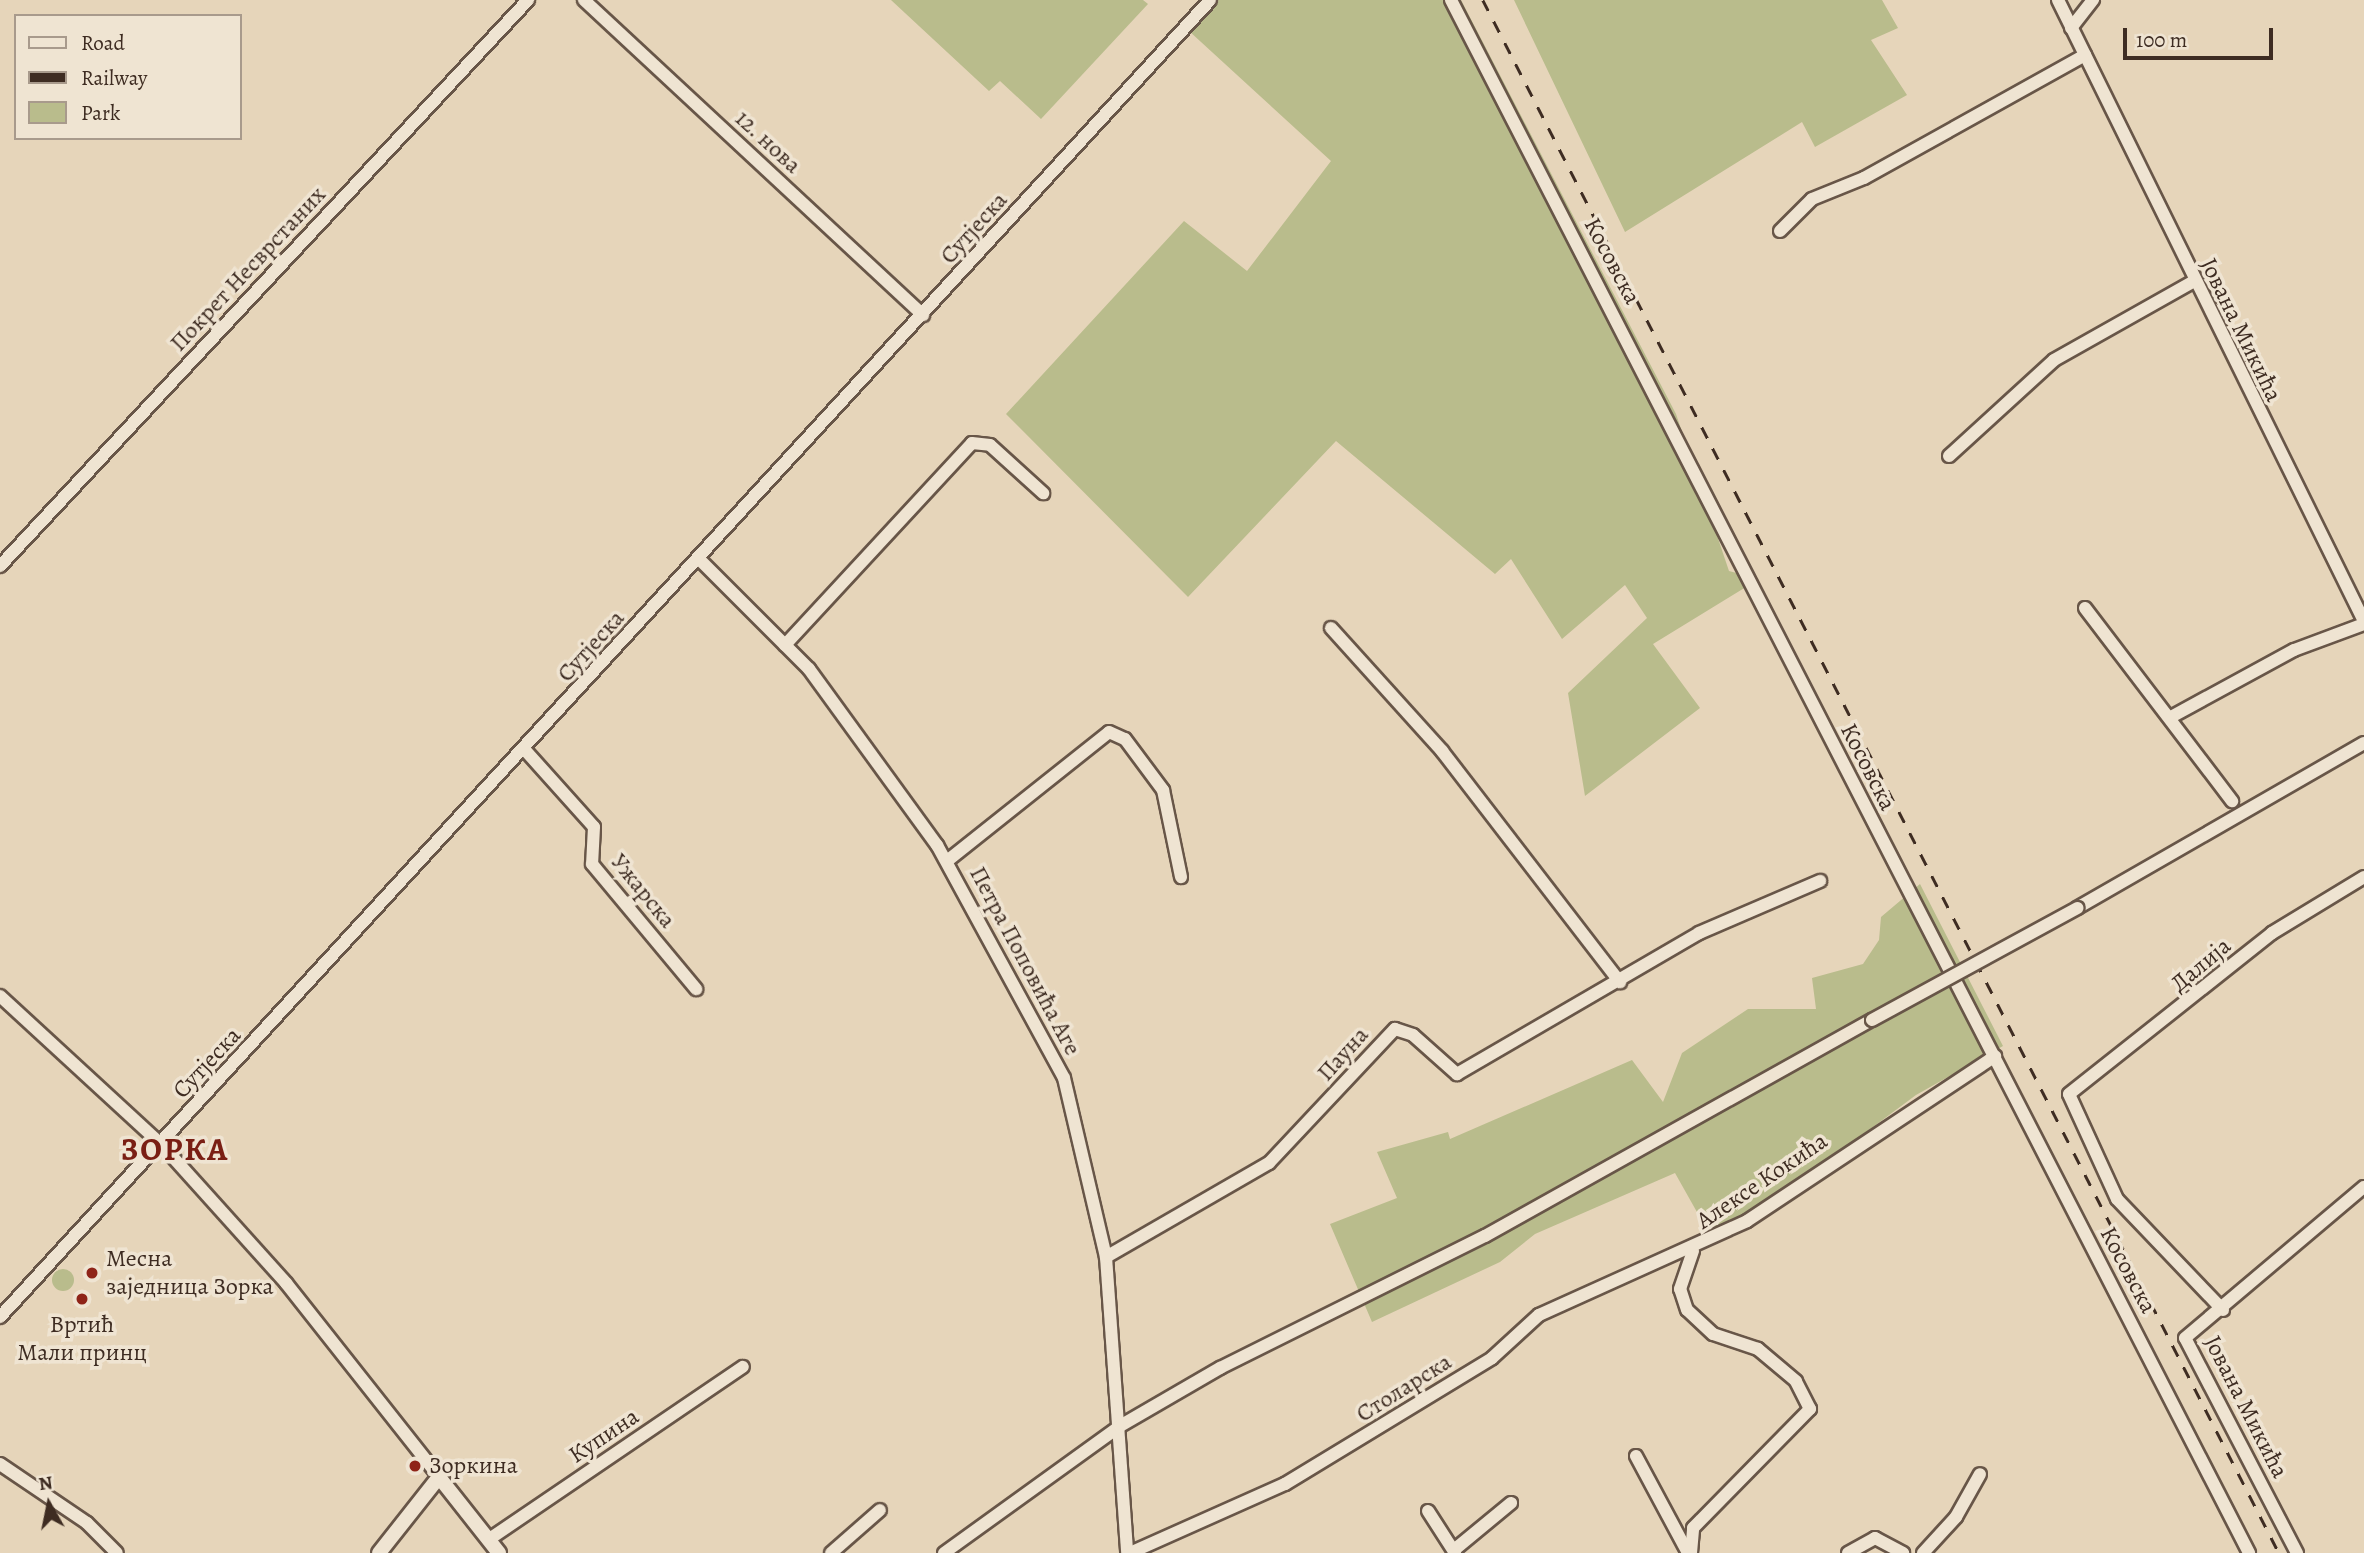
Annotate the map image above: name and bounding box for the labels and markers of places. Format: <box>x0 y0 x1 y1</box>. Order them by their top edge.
place label: Месна заједница Зорка <box>106 1245 274 1301</box>
marker: Месна заједница Зорка <box>84 1265 100 1281</box>
marker: Вртић Мали принц <box>74 1291 90 1307</box>
place label: Вртић Мали принц <box>17 1311 147 1367</box>
place label: Зоркина <box>429 1452 518 1480</box>
marker: Зоркина <box>407 1458 423 1474</box>

